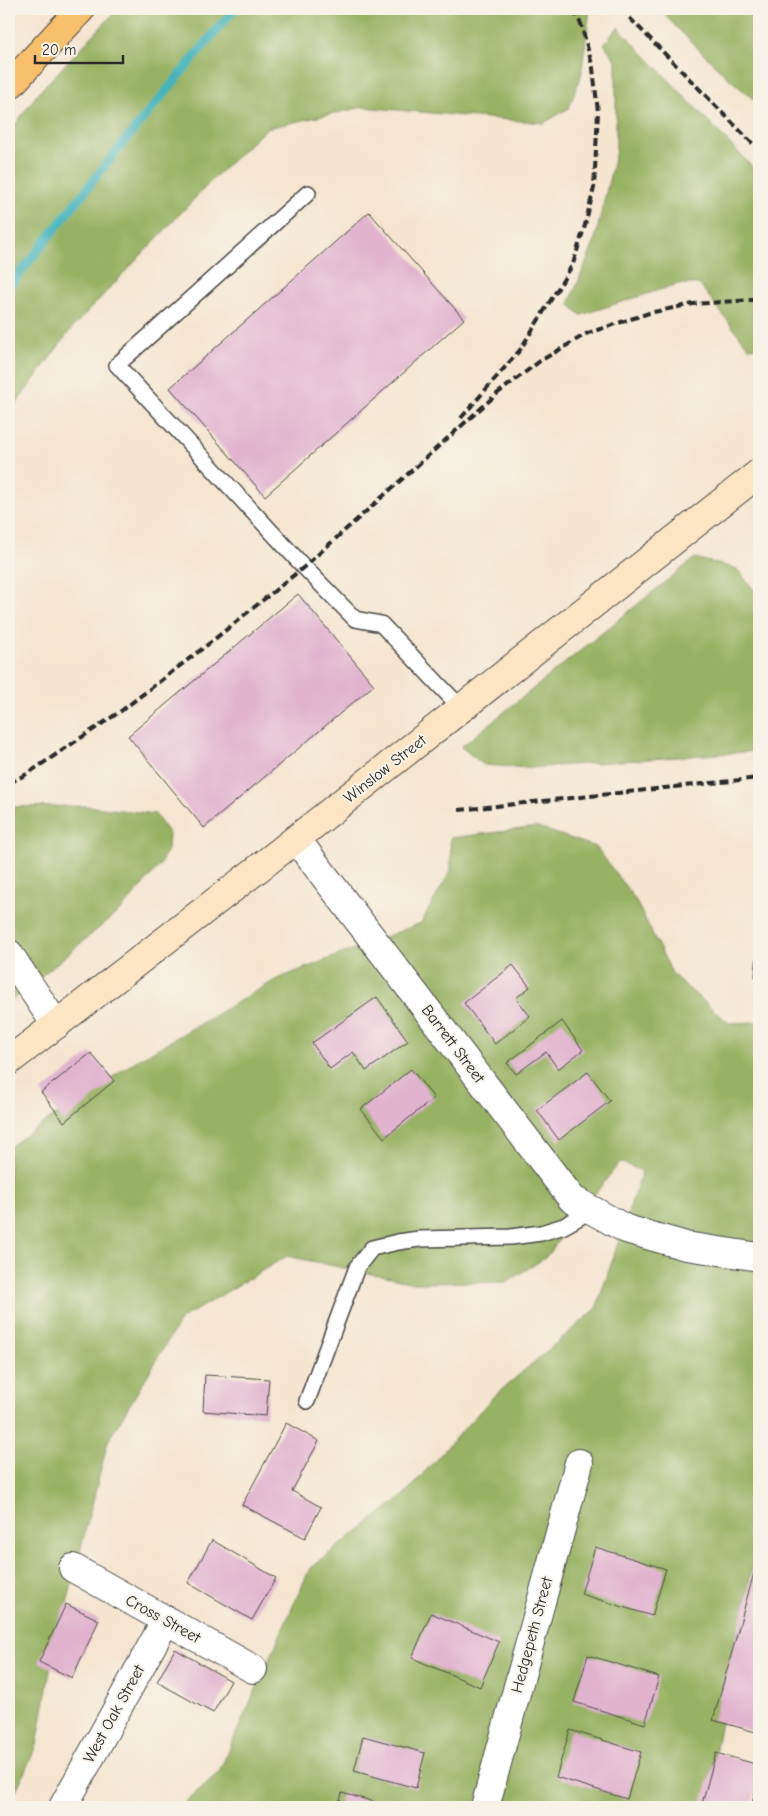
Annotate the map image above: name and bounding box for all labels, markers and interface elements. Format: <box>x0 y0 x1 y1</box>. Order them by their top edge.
scale bar <box>35 32 122 64</box>
text: 20 m <box>42 41 76 59</box>
street label: Winslow Street <box>340 731 430 807</box>
street label: Barrett Street <box>418 1001 488 1087</box>
street label: Hedgepeth Street <box>508 1574 556 1695</box>
street label: Cross Street <box>122 1591 204 1647</box>
street label: West Oak Street <box>80 1662 149 1766</box>

